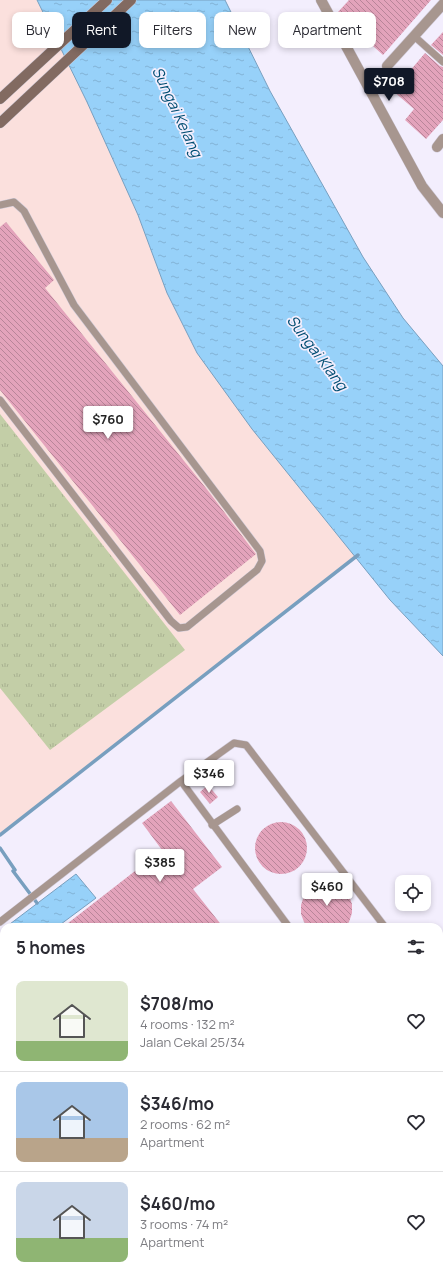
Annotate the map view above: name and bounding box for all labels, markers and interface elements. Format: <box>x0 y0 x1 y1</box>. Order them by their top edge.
chip: Buy <box>12 12 64 48</box>
chip: Rent <box>72 12 131 48</box>
chip: Filters <box>139 12 206 48</box>
chip: New <box>214 12 270 48</box>
chip: Apartment <box>278 12 376 48</box>
water label: Sungai Kelang <box>147 63 208 161</box>
pin: $708 <box>365 68 413 102</box>
text: $708 <box>373 72 405 90</box>
water label: Sungai Klang <box>282 311 353 396</box>
pin: $760 <box>84 406 132 440</box>
text: $760 <box>92 410 124 428</box>
pin: $346 <box>185 760 233 794</box>
text: $346 <box>193 764 225 782</box>
pin: $385 <box>136 849 184 883</box>
text: $385 <box>144 853 176 871</box>
pin: $460 <box>303 873 351 907</box>
map controls <box>395 875 431 911</box>
button: locate <box>395 875 431 911</box>
text: $460 <box>311 877 343 895</box>
text: 5 homes <box>16 936 85 959</box>
icon: filters <box>405 936 427 958</box>
text: $708/mo <box>140 992 214 1015</box>
icon: home <box>48 997 96 1045</box>
icon: heart <box>405 1010 427 1032</box>
text: 4 rooms · 132 m² <box>140 1015 235 1033</box>
text: Jalan Cekal 25/34 <box>140 1033 245 1051</box>
text: $346/mo <box>140 1092 214 1115</box>
icon: home <box>48 1098 96 1146</box>
icon: heart <box>405 1111 427 1133</box>
text: 2 rooms · 62 m² <box>140 1115 230 1133</box>
text: Apartment <box>140 1133 204 1151</box>
text: $460/mo <box>140 1192 215 1215</box>
icon: home <box>48 1198 96 1246</box>
icon: heart <box>405 1211 427 1233</box>
text: 3 rooms · 74 m² <box>140 1215 228 1233</box>
text: Apartment <box>140 1233 204 1251</box>

